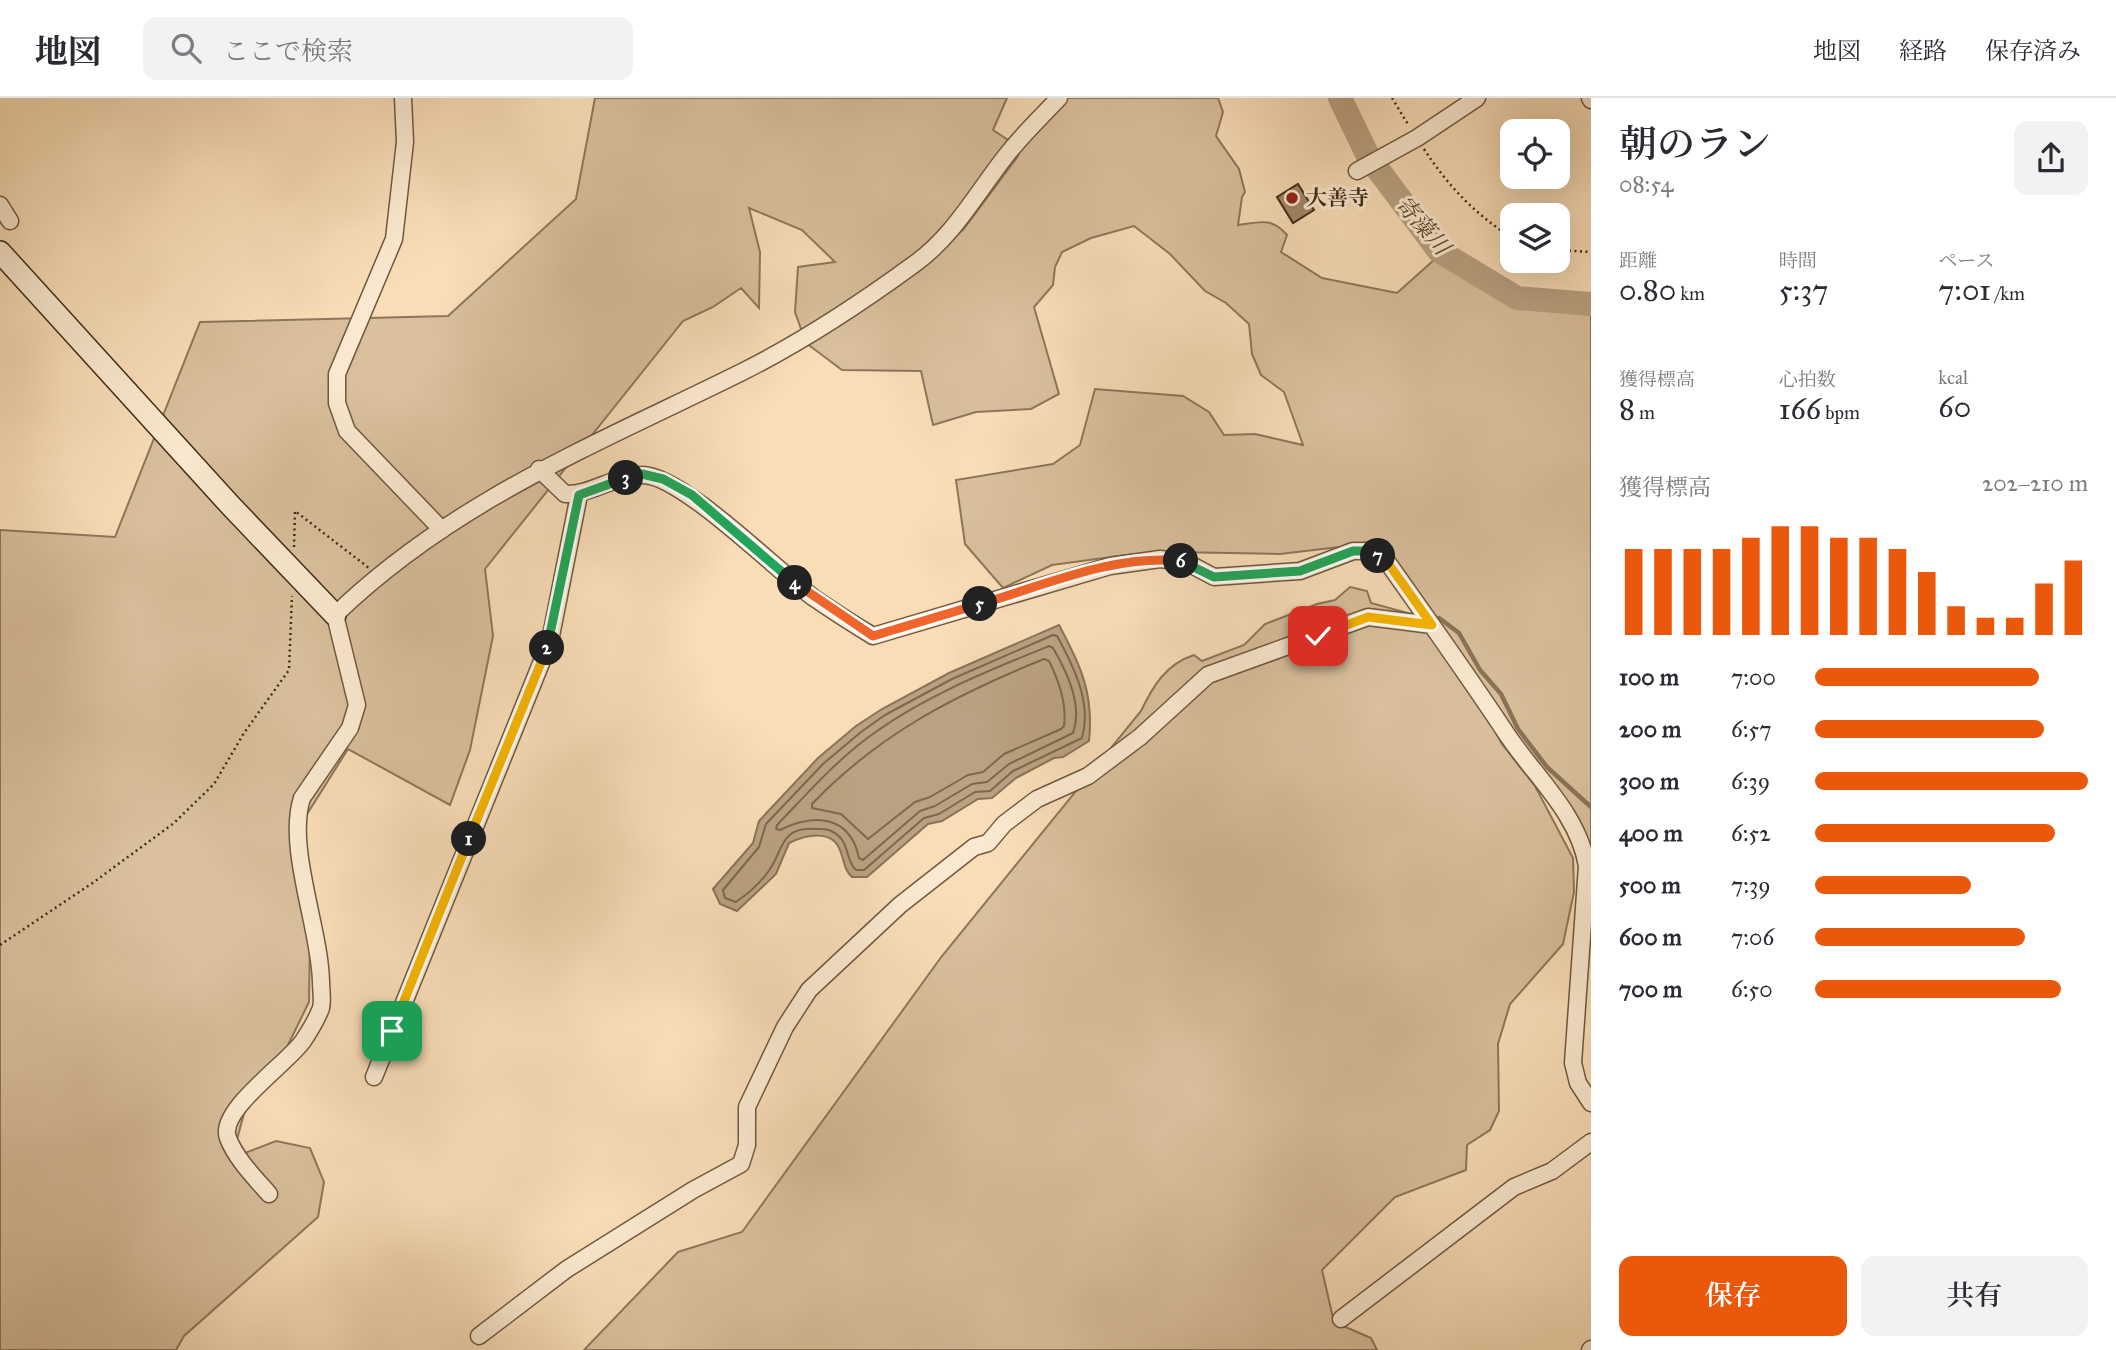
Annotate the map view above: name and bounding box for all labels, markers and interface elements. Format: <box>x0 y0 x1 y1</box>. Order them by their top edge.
search box <box>143 17 633 80</box>
icon: search <box>167 29 205 67</box>
text: 地図 <box>35 32 101 72</box>
text: ここで検索 <box>223 35 353 67</box>
text: 地図 <box>1813 36 1861 66</box>
text: 経路 <box>1899 36 1947 66</box>
text: 保存済み <box>1985 36 2081 66</box>
map controls <box>1500 119 1570 273</box>
button: locate <box>1500 119 1570 189</box>
text: 朝のラン <box>1619 121 1771 167</box>
button: share <box>2014 121 2088 195</box>
text: 08:54 <box>1619 170 1673 198</box>
place label: 大善寺 <box>1306 185 1369 211</box>
marker: 大善寺 <box>1284 190 1300 206</box>
water label: 寄藻川 <box>1390 190 1458 262</box>
button: layers <box>1500 203 1570 273</box>
text: 距離 <box>1619 249 1657 272</box>
text: 時間 <box>1779 249 1817 272</box>
text: ペース <box>1938 249 1994 272</box>
text: 0.80 <box>1619 272 1676 308</box>
text: 5:37 <box>1779 272 1828 308</box>
text: 7:01 <box>1938 272 1991 308</box>
text: km <box>1676 282 1705 305</box>
text: /km <box>1991 282 2025 305</box>
text: kcal <box>1938 366 1968 389</box>
text: 獲得標高 <box>1619 368 1695 391</box>
text: 心拍数 <box>1779 368 1836 391</box>
text: 60 <box>1938 389 1971 425</box>
text: 8 <box>1619 391 1635 427</box>
text: 166 <box>1779 391 1821 427</box>
text: m <box>1635 401 1655 424</box>
text: bpm <box>1821 401 1860 424</box>
pin: 3 <box>608 460 644 496</box>
text: 3 <box>622 466 629 489</box>
text: 202–210 m <box>1982 469 2088 497</box>
text: 獲得標高 <box>1619 473 1711 501</box>
pin: 7 <box>1360 538 1396 574</box>
pin: 6 <box>1164 544 1198 578</box>
text: 7 <box>1372 544 1383 567</box>
text: 6 <box>1176 549 1185 572</box>
pin: 4 <box>778 566 812 601</box>
text: 4 <box>789 571 800 594</box>
pin: 5 <box>962 587 998 622</box>
text: 5 <box>975 592 984 615</box>
pin <box>1288 606 1348 666</box>
icon: check <box>1299 617 1337 655</box>
pin: 2 <box>530 630 564 666</box>
text: 2 <box>542 636 551 659</box>
text: 100 m <box>1619 663 1679 691</box>
text: 7:00 <box>1731 663 1776 691</box>
text: 200 m <box>1619 715 1681 743</box>
text: 6:57 <box>1731 715 1772 743</box>
text: 300 m <box>1619 767 1679 795</box>
text: 6:39 <box>1731 767 1770 795</box>
text: 400 m <box>1619 819 1683 847</box>
text: 6:52 <box>1731 819 1771 847</box>
pin: 1 <box>452 822 486 856</box>
text: 1 <box>465 827 472 850</box>
text: 500 m <box>1619 871 1681 899</box>
text: 7:39 <box>1731 871 1771 899</box>
text: 600 m <box>1619 923 1682 951</box>
text: 7:06 <box>1731 923 1774 951</box>
text: 700 m <box>1619 975 1682 1003</box>
text: 6:50 <box>1731 975 1773 1003</box>
pin <box>362 1001 422 1061</box>
icon: arrive <box>373 1012 411 1050</box>
button: 保存 <box>1619 1256 1847 1336</box>
button: 共有 <box>1861 1256 2088 1336</box>

